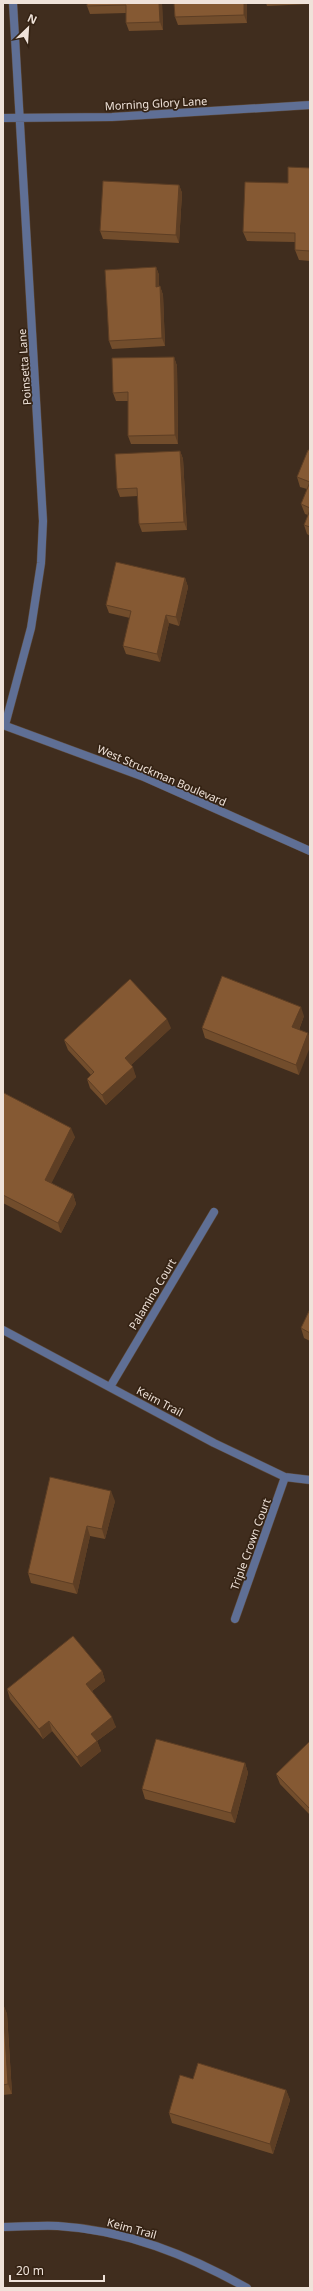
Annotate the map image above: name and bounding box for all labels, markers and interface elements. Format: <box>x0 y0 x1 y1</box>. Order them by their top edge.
north arrow <box>8 8 48 48</box>
text: N <box>25 10 40 27</box>
street label: Morning Glory Lane <box>104 93 208 113</box>
street label: Poinsetta Lane <box>14 328 34 406</box>
street label: West Struckman Boulevard <box>95 741 229 809</box>
street label: Palamino Court <box>125 1256 179 1332</box>
street label: Keim Trail <box>134 1382 186 1420</box>
street label: Triple Crown Court <box>226 1496 274 1592</box>
street label: Keim Trail <box>106 2214 158 2242</box>
scale bar <box>10 2257 104 2283</box>
text: 20 m <box>16 2262 44 2279</box>

